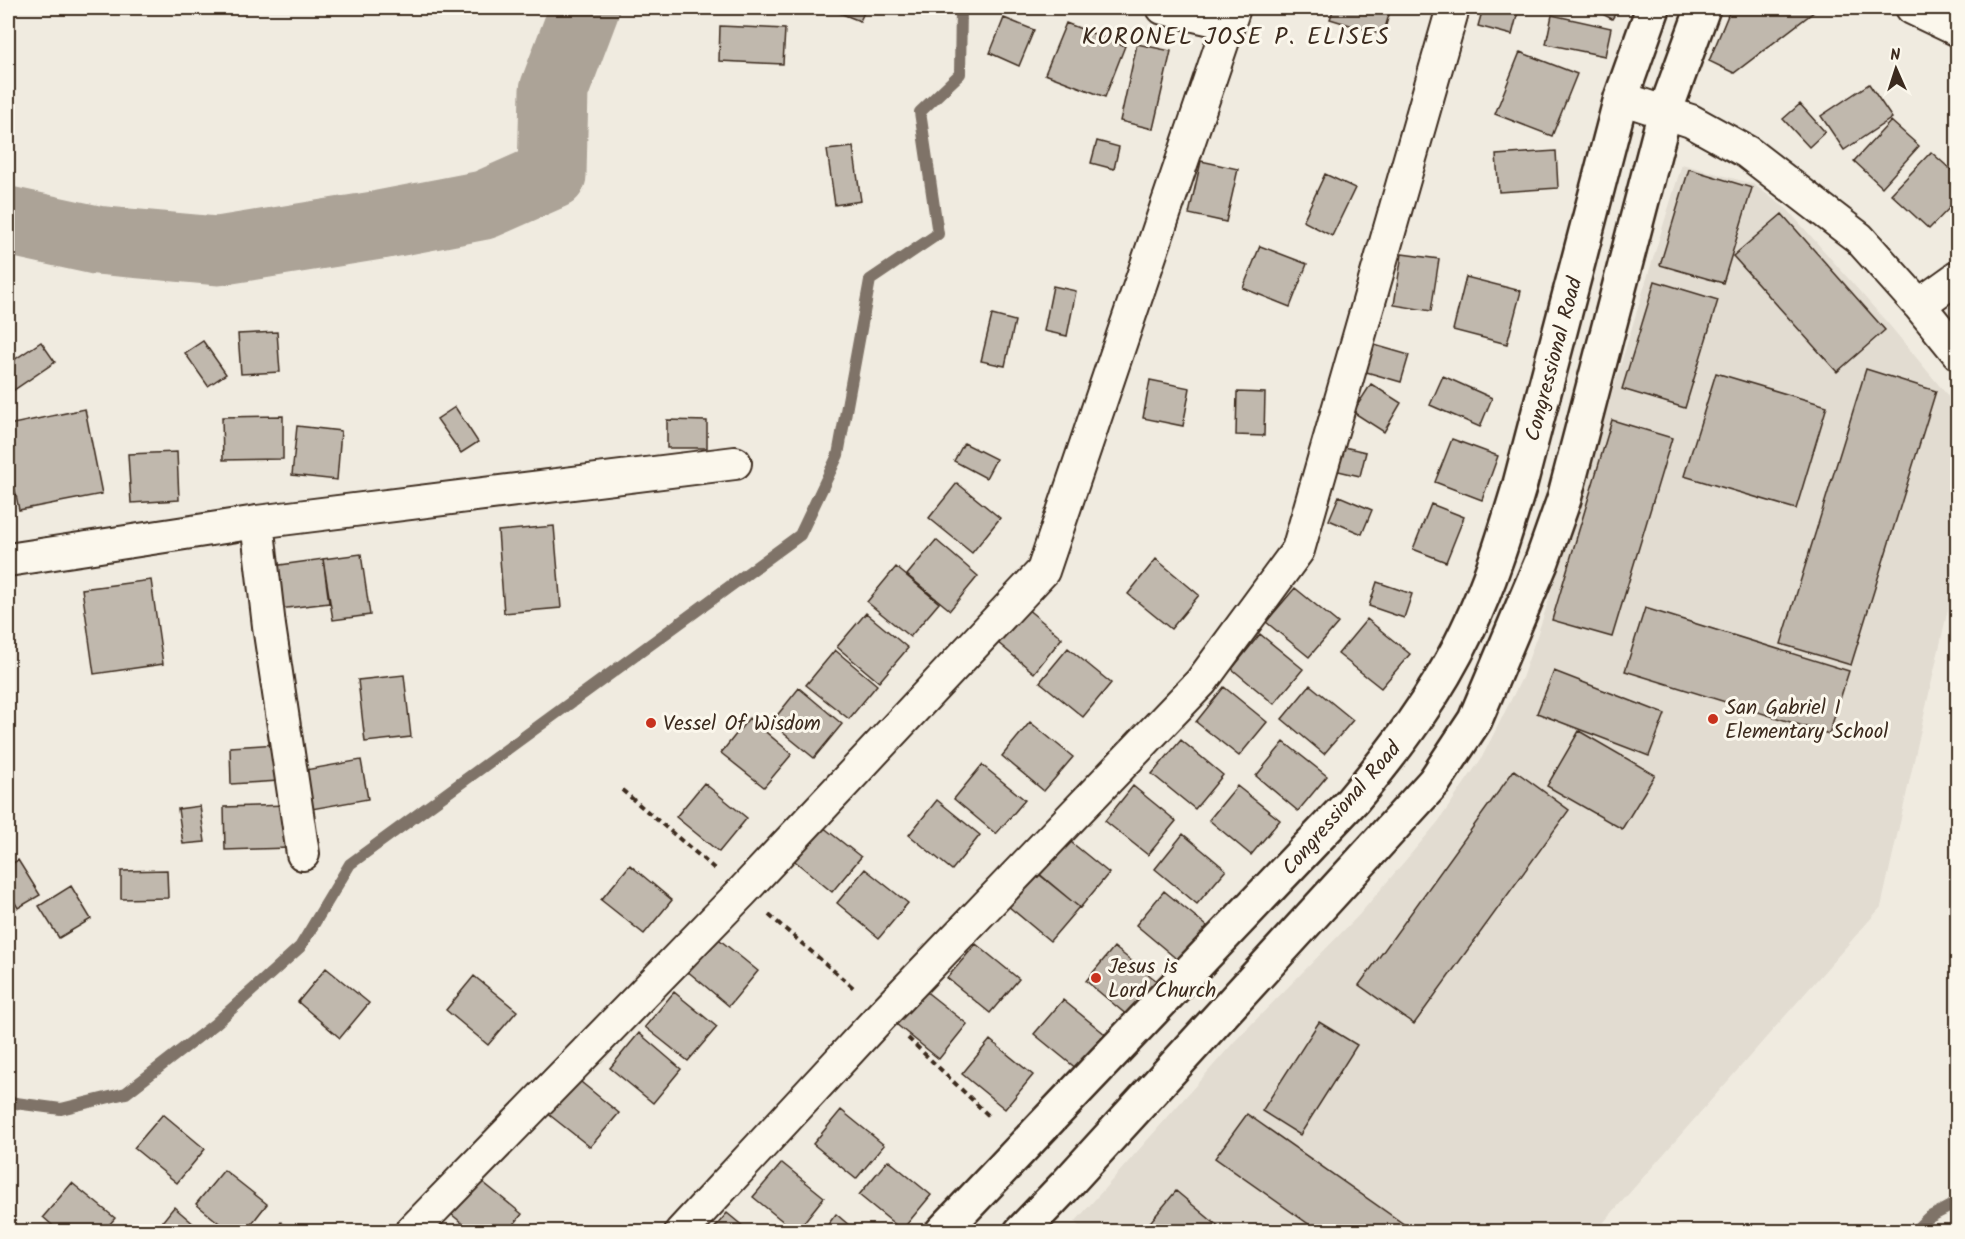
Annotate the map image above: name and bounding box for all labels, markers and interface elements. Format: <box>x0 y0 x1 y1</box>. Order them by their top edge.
district label: KORONEL JOSE P. ELISES <box>1082 18 1390 57</box>
north arrow <box>1866 39 1926 99</box>
text: N <box>1890 43 1901 68</box>
street label: Congressional Road <box>1517 273 1592 445</box>
place label: San Gabriel I Elementary School <box>1725 692 1888 749</box>
place label: Vessel Of Wisdom <box>663 708 821 741</box>
marker: San Gabriel I Elementary School <box>1706 712 1720 726</box>
marker: Vessel Of Wisdom <box>644 716 658 730</box>
street label: Congressional Road <box>1274 734 1410 883</box>
place label: Jesus is Lord Church <box>1108 951 1216 1008</box>
marker: Jesus is Lord Church <box>1089 971 1103 985</box>

